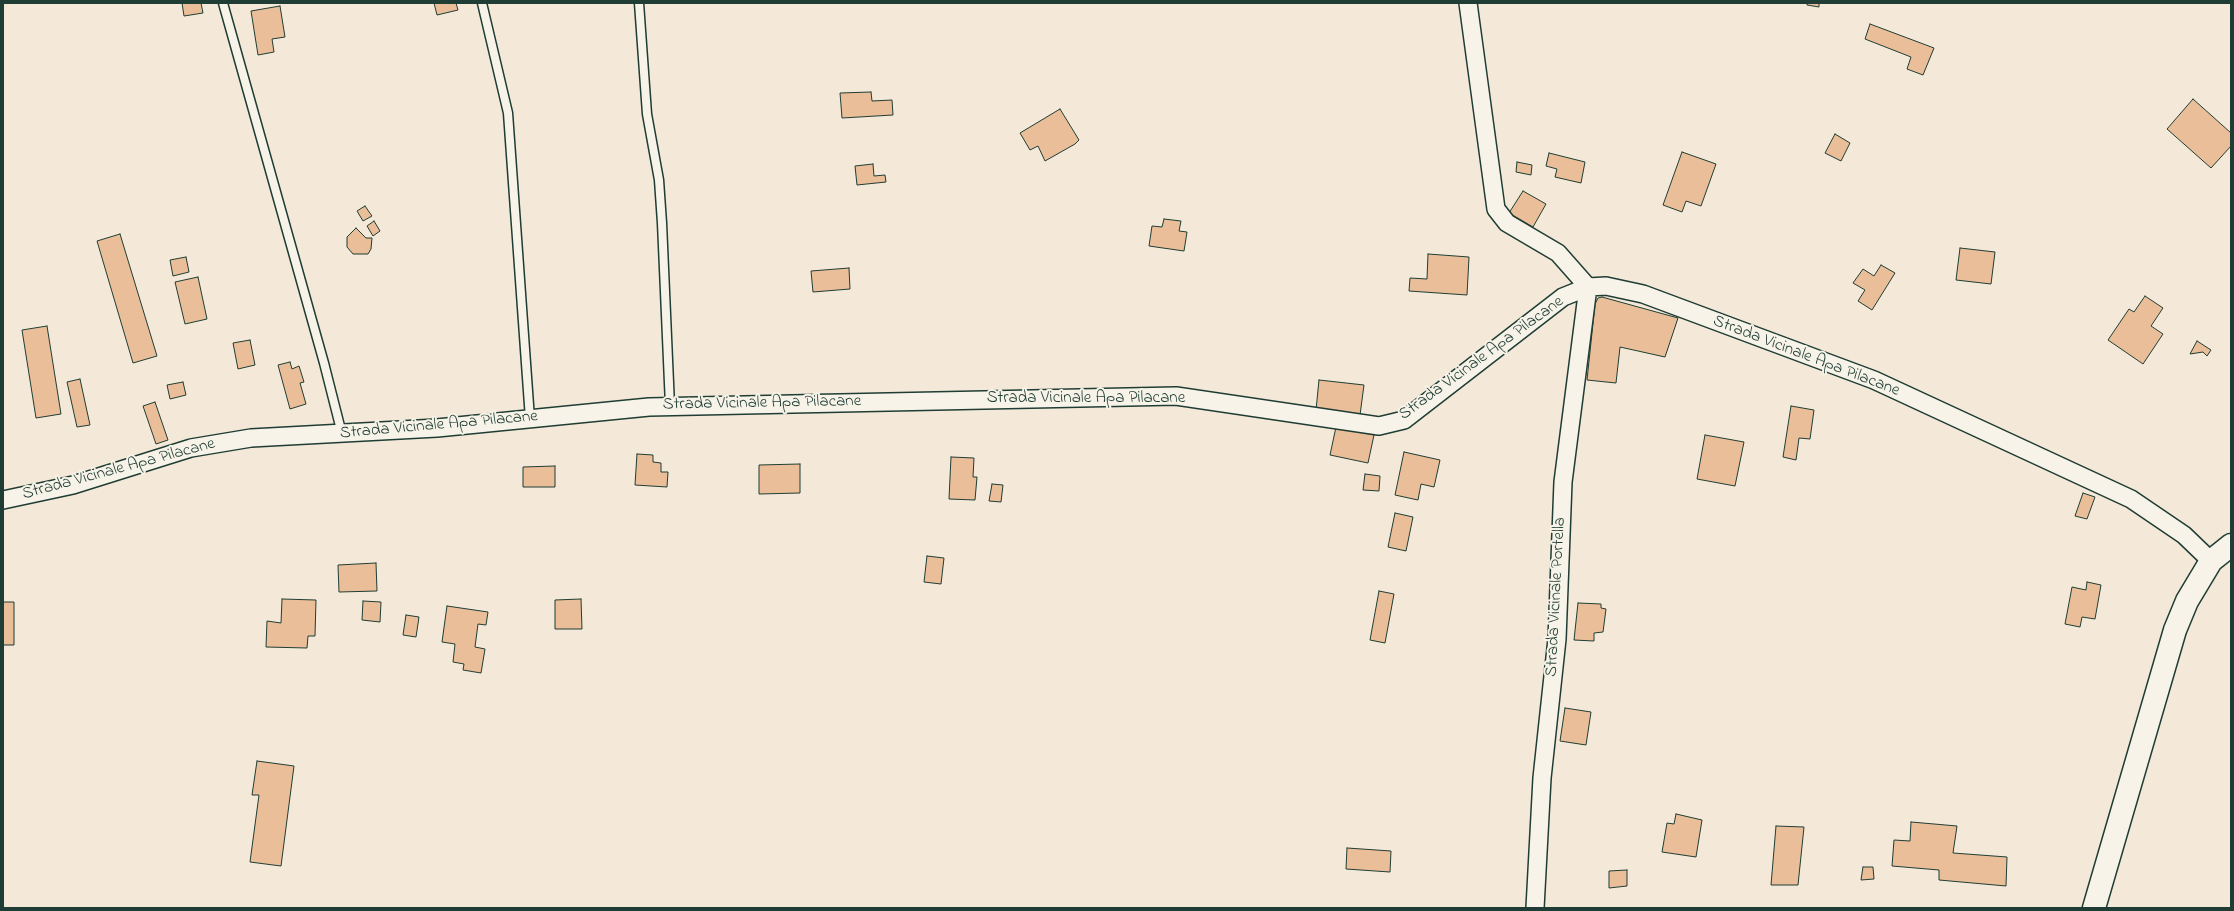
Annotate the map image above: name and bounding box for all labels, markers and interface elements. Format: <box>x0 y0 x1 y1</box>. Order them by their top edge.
street label: Strada Vicinale Apa Pilacane <box>1396 292 1568 426</box>
street label: Strada Vicinale Apa Pilacane <box>1710 312 1902 402</box>
street label: Strada Vicinale Apa Pilacane <box>987 389 1185 409</box>
street label: Strada Vicinale Apa Pilacane <box>663 392 861 416</box>
street label: Strada Vicinale Apa Pilacane <box>339 407 539 445</box>
street label: Strada Vicinale Apa Pilacane <box>20 434 218 506</box>
street label: Strada Vicinale Portella <box>1543 517 1571 677</box>

